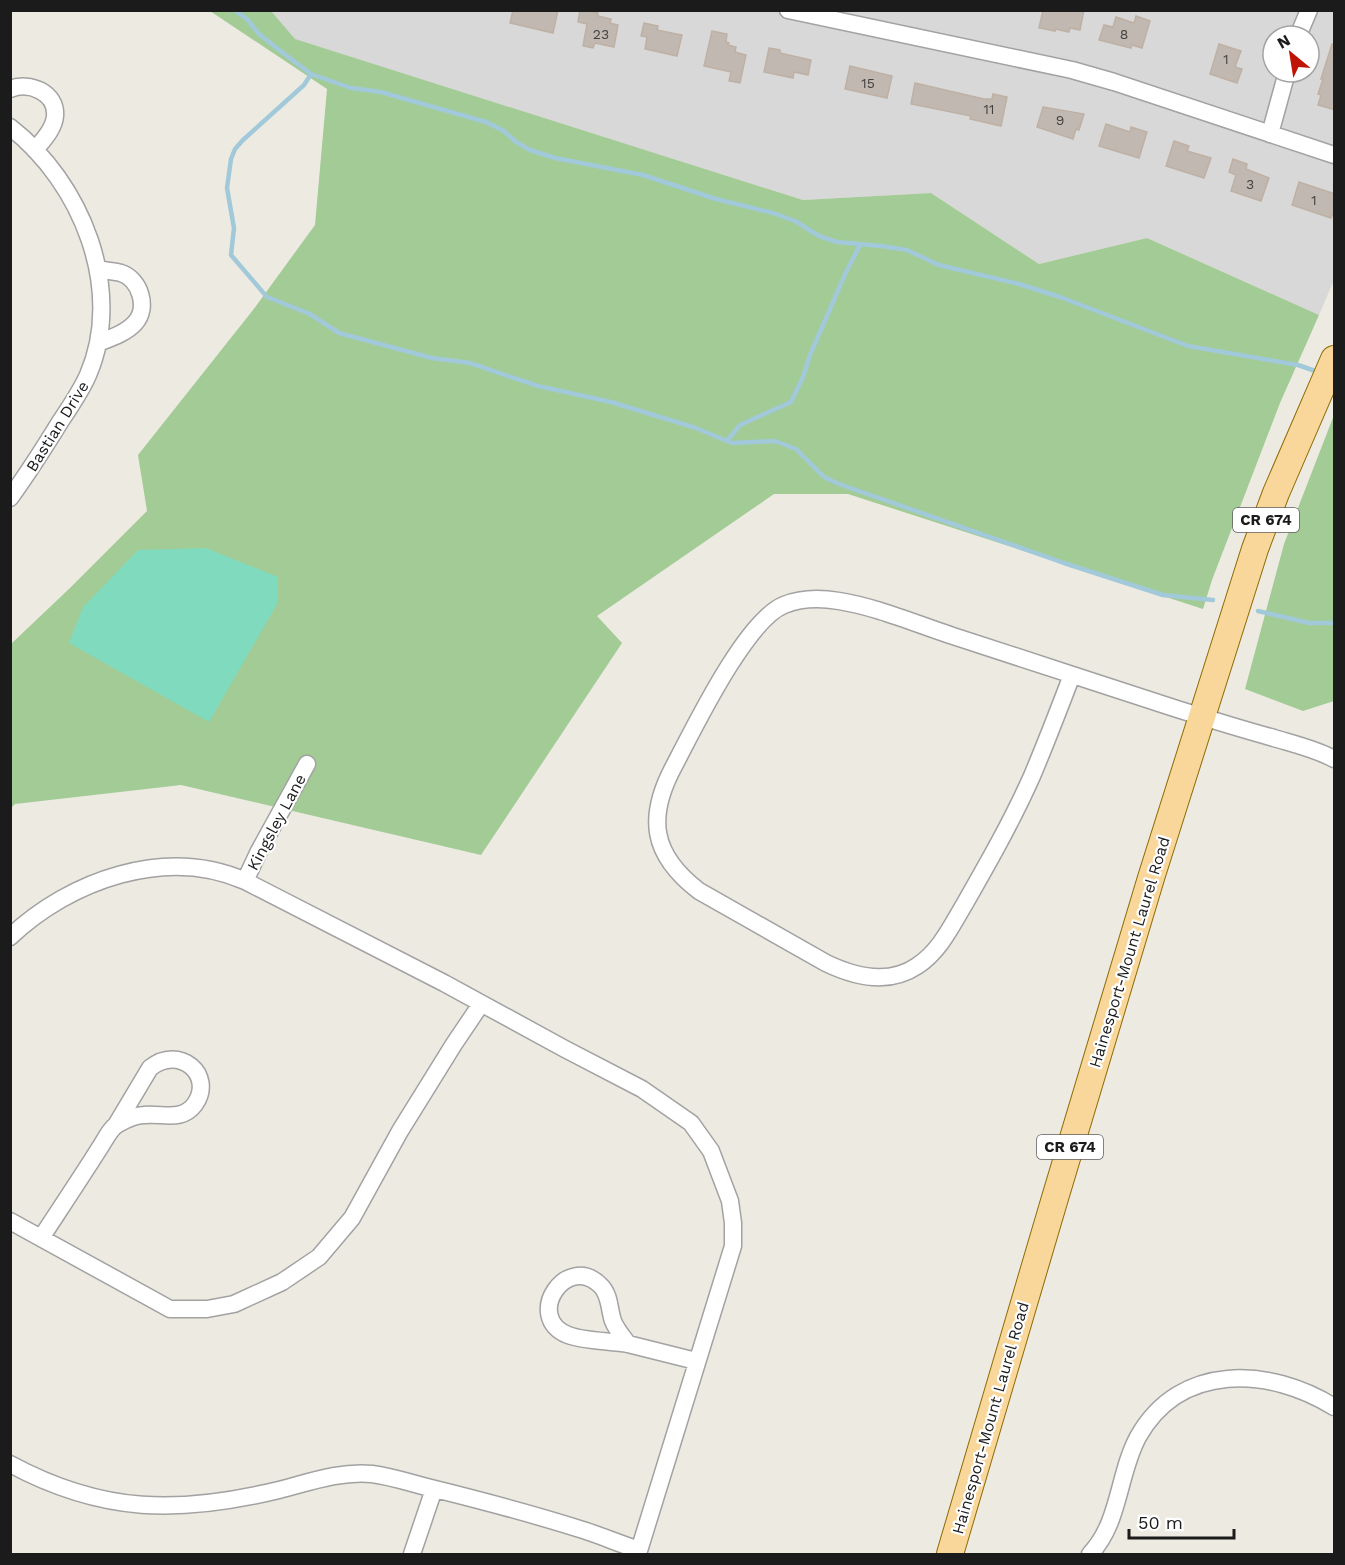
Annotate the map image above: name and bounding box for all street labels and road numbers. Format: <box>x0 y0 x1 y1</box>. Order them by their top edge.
street label: Bastian Drive <box>22 378 93 475</box>
road number: CR 674 <box>1233 508 1299 532</box>
street label: Kingsley Lane <box>243 771 310 874</box>
street label: Hainesport-Mount Laurel Road <box>1085 834 1174 1070</box>
road number: CR 674 <box>1037 1135 1103 1159</box>
street label: Hainesport-Mount Laurel Road <box>948 1300 1033 1536</box>

